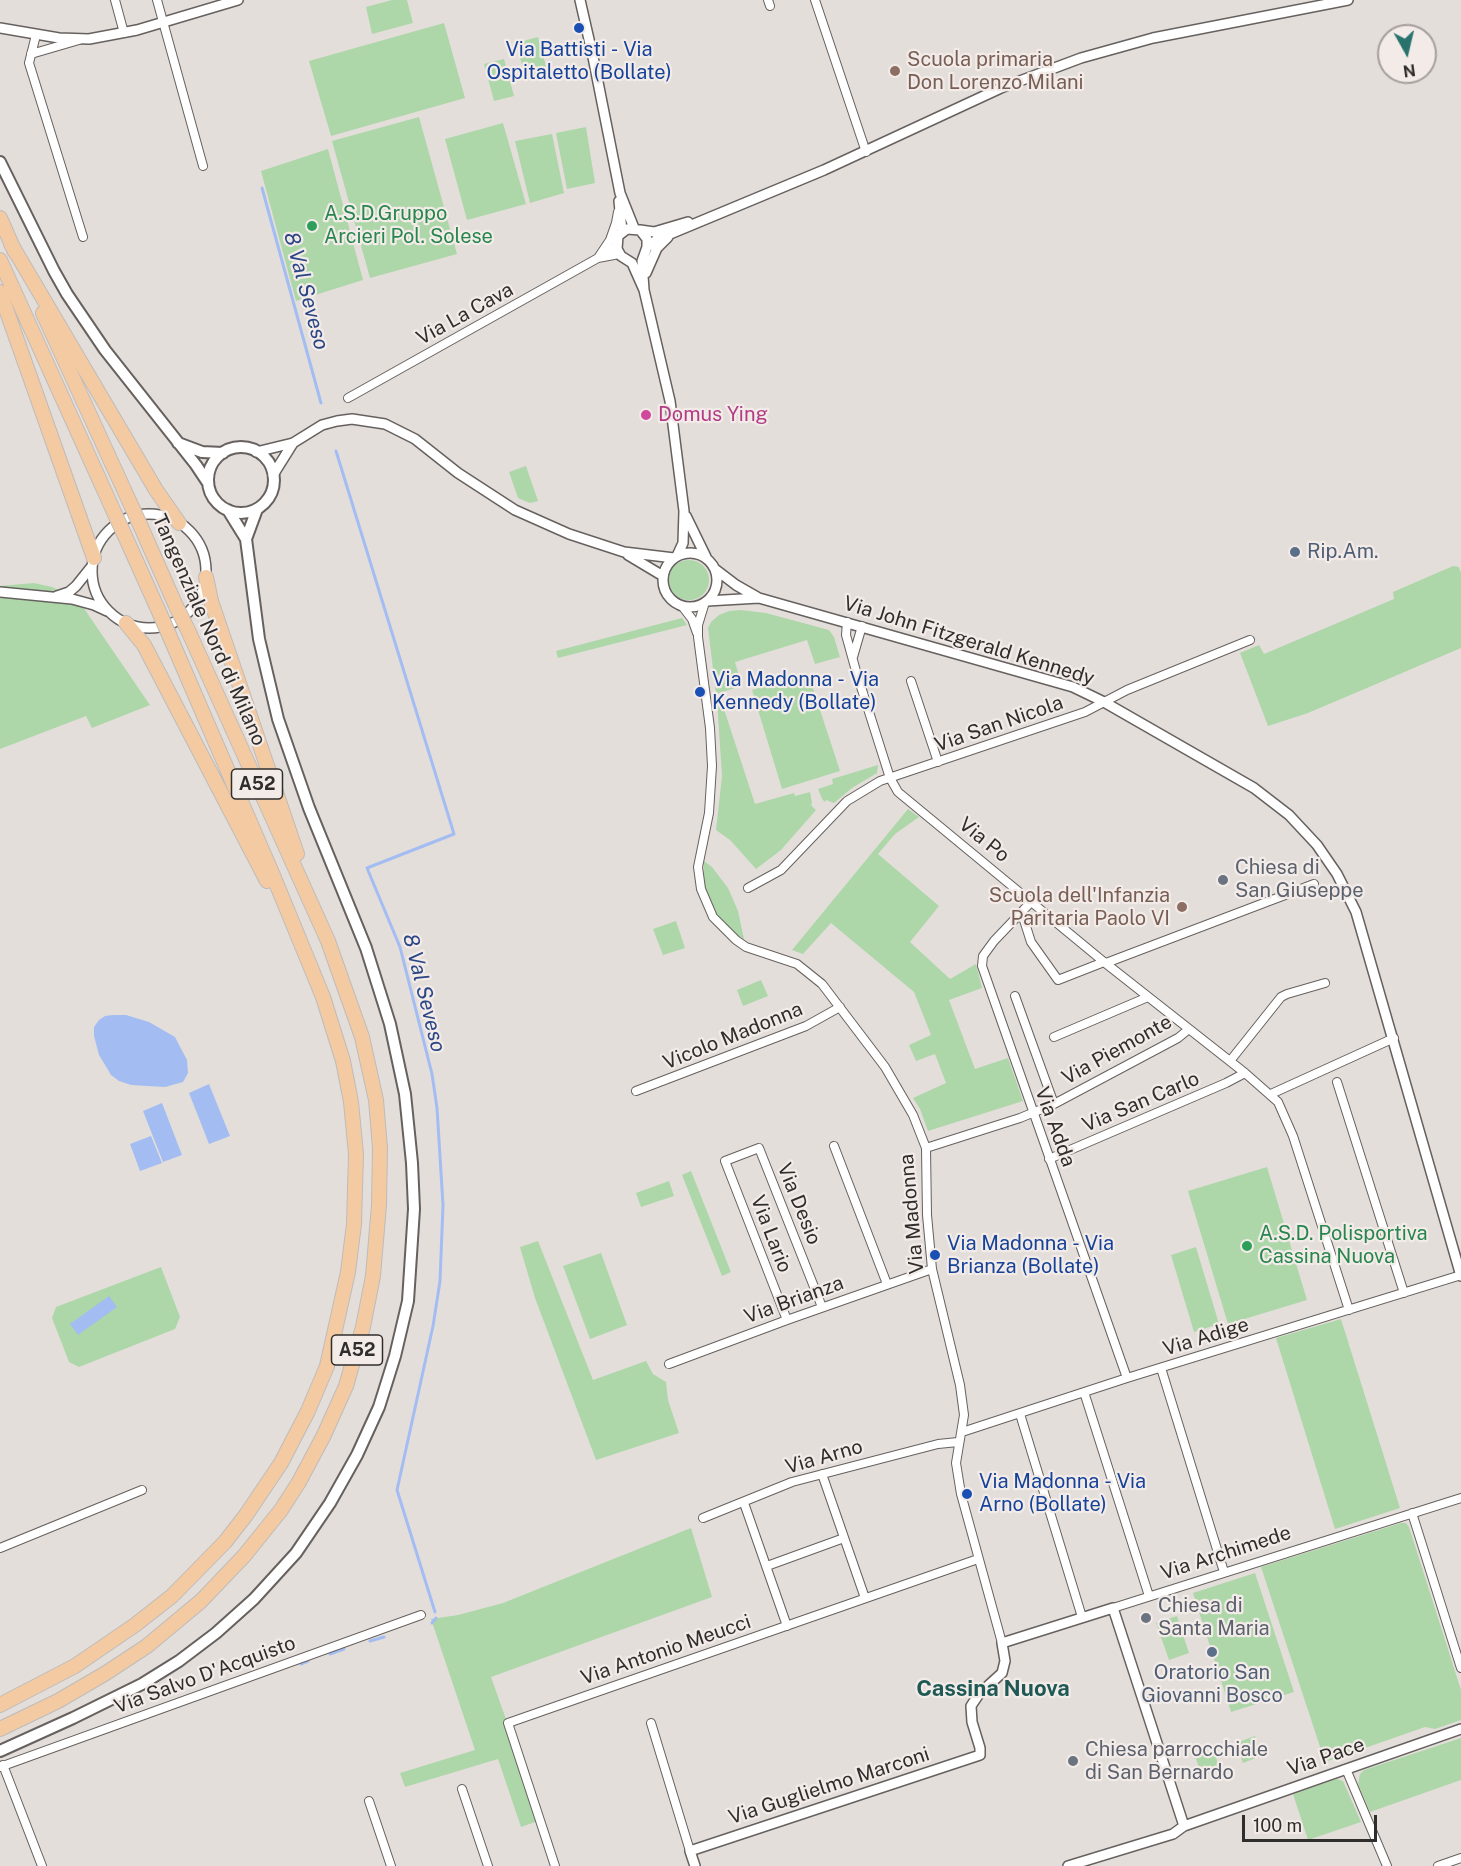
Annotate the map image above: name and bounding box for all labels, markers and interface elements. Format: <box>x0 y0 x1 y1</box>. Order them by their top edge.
marker: Via Battisti - Via Ospitaletto (Bollate) <box>572 21 586 35</box>
north arrow <box>1377 24 1437 84</box>
place label: Via Battisti - Via Ospitaletto (Bollate) <box>486 38 672 85</box>
place label: Scuola primaria Don Lorenzo Milani <box>907 48 1084 95</box>
text: N <box>1402 60 1417 81</box>
marker: Scuola primaria Don Lorenzo Milani <box>888 64 902 78</box>
place label: A.S.D.Gruppo Arcieri Pol. Solese <box>324 202 493 249</box>
marker: A.S.D.Gruppo Arcieri Pol. Solese <box>305 219 319 233</box>
water label: 8 Val Seveso <box>278 229 334 353</box>
street label: Via La Cava <box>413 278 517 350</box>
place label: Domus Ying <box>658 403 768 427</box>
marker: Domus Ying <box>639 408 653 422</box>
street label: Tangenziale Nord di Milano <box>147 511 271 749</box>
place label: Rip.Am. <box>1307 540 1379 564</box>
marker: Rip.Am. <box>1288 545 1302 559</box>
street label: Via John Fitzgerald Kennedy <box>841 591 1097 691</box>
place label: Via Madonna - Via Kennedy (Bollate) <box>712 668 879 715</box>
marker: Via Madonna - Via Kennedy (Bollate) <box>693 685 707 699</box>
street label: Via San Nicola <box>932 691 1066 757</box>
road number: A52 <box>232 769 282 799</box>
street label: Via Po <box>954 812 1014 868</box>
place label: Chiesa di San Giuseppe <box>1235 856 1364 903</box>
marker: Chiesa di San Giuseppe <box>1216 873 1230 887</box>
place label: Scuola dell'Infanzia Paritaria Paolo VI <box>989 884 1170 931</box>
marker: Scuola dell'Infanzia Paritaria Paolo VI <box>1175 900 1189 914</box>
water label: 8 Val Seveso <box>397 931 451 1055</box>
street label: Vicolo Madonna <box>660 997 806 1075</box>
street label: Via Piemonte <box>1058 1010 1176 1090</box>
street label: Via San Carlo <box>1079 1067 1203 1137</box>
street label: Via Adda <box>1030 1084 1080 1170</box>
street label: Via Madonna <box>895 1153 929 1275</box>
street label: Via Desio <box>772 1160 826 1248</box>
street label: Via Lario <box>745 1192 797 1276</box>
place label: A.S.D. Polisportiva Cassina Nuova <box>1259 1222 1428 1269</box>
place label: Via Madonna - Via Brianza (Bollate) <box>947 1232 1114 1279</box>
marker: A.S.D. Polisportiva Cassina Nuova <box>1240 1239 1254 1253</box>
marker: Via Madonna - Via Brianza (Bollate) <box>928 1248 942 1262</box>
street label: Via Brianza <box>741 1271 847 1329</box>
street label: Via Adige <box>1160 1313 1252 1361</box>
road number: A52 <box>332 1335 382 1365</box>
street label: Via Arno <box>783 1435 865 1479</box>
place label: Via Madonna - Via Arno (Bollate) <box>979 1470 1146 1517</box>
marker: Via Madonna - Via Arno (Bollate) <box>960 1487 974 1501</box>
street label: Via Archimede <box>1158 1521 1294 1585</box>
place label: Chiesa di Santa Maria <box>1158 1594 1270 1641</box>
street label: Via Antonio Meucci <box>578 1610 754 1690</box>
marker: Chiesa di Santa Maria <box>1139 1611 1153 1625</box>
street label: Via Salvo D'Acquisto <box>111 1631 299 1719</box>
marker: Oratorio San Giovanni Bosco <box>1205 1645 1219 1659</box>
place label: Oratorio San Giovanni Bosco <box>1141 1661 1283 1708</box>
district label: Cassina Nuova <box>916 1676 1070 1702</box>
street label: Via Pace <box>1284 1733 1368 1781</box>
place label: Chiesa parrocchiale di San Bernardo <box>1085 1738 1268 1785</box>
street label: Via Guglielmo Marconi <box>726 1742 932 1830</box>
marker: Chiesa parrocchiale di San Bernardo <box>1066 1754 1080 1768</box>
scale bar <box>1245 1803 1380 1841</box>
text: 100 m <box>1253 1815 1302 1836</box>

